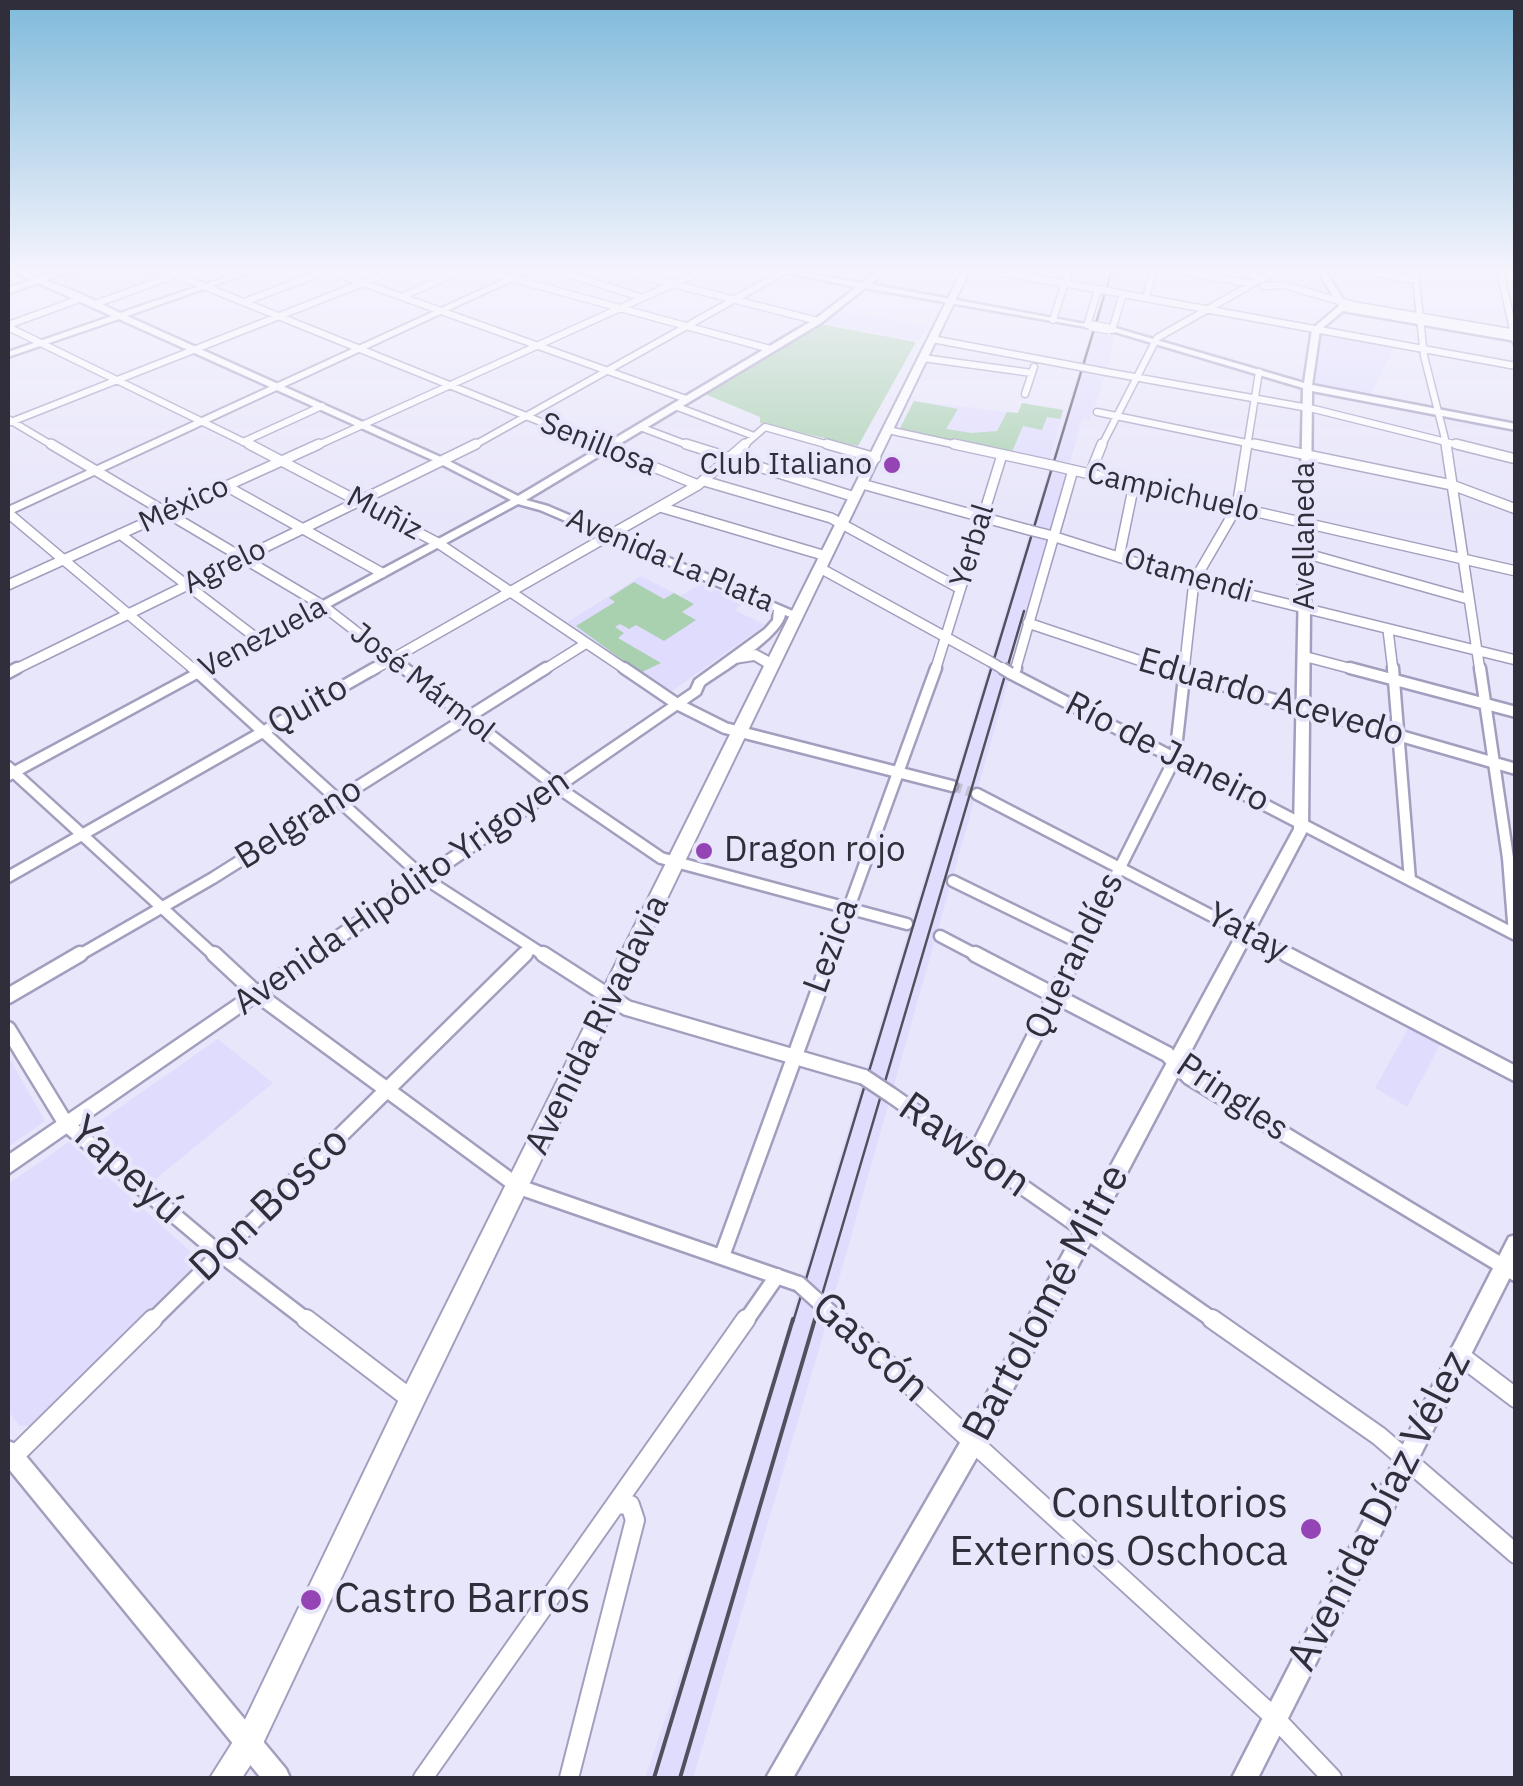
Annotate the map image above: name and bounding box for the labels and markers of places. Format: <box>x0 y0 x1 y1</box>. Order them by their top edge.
place label: Club Italiano <box>700 447 872 483</box>
marker: Club Italiano <box>881 454 903 476</box>
place label: Dragon rojo <box>724 830 906 872</box>
marker: Dragon rojo <box>693 840 715 862</box>
place label: Consultorios Externos Oschoca <box>949 1480 1288 1578</box>
marker: Consultorios Externos Oschoca <box>1298 1516 1324 1542</box>
place label: Castro Barros <box>334 1575 590 1625</box>
marker: Castro Barros <box>298 1587 324 1613</box>

